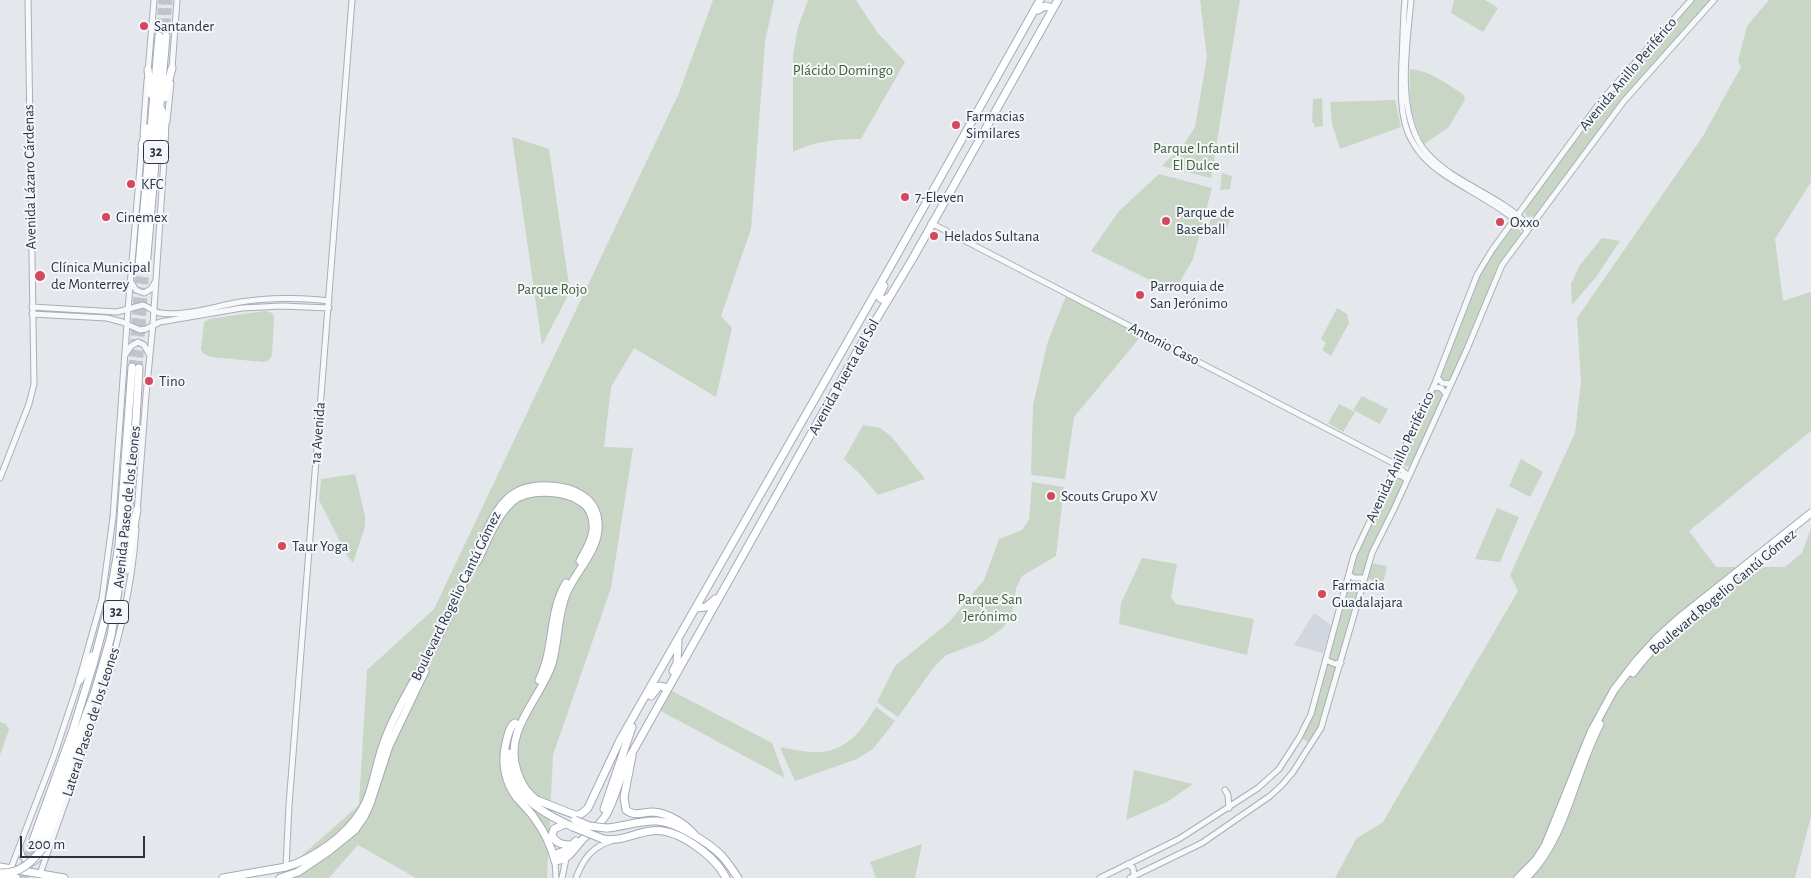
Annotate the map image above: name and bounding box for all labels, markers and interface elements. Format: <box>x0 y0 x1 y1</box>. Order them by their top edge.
street label: Avenida Anillo Periférico <box>1575 14 1681 134</box>
place label: Santander <box>154 17 214 35</box>
marker: Santander <box>138 20 150 32</box>
park label: Plácido Domingo <box>793 61 893 79</box>
street label: Avenida Lázaro Cárdenas <box>20 104 40 250</box>
place label: Farmacias Similares <box>966 107 1024 142</box>
marker: Farmacias Similares <box>950 119 962 131</box>
park label: Parque Infantil El Dulce <box>1153 139 1239 174</box>
road number: 32 <box>144 140 168 163</box>
place label: KFC <box>141 175 163 193</box>
marker: KFC <box>125 178 137 190</box>
place label: 7-Eleven <box>915 188 964 206</box>
marker: 7-Eleven <box>899 191 911 203</box>
place label: Parque de Baseball <box>1176 203 1234 238</box>
place label: Cinemex <box>116 208 168 226</box>
marker: Cinemex <box>100 211 112 223</box>
place label: Oxxo <box>1510 213 1540 231</box>
marker: Parque de Baseball <box>1160 215 1172 227</box>
marker: Oxxo <box>1494 216 1506 228</box>
place label: Helados Sultana <box>944 227 1039 245</box>
marker: Helados Sultana <box>928 230 940 242</box>
place label: Clínica Municipal de Monterrey <box>51 258 151 293</box>
marker: Clínica Municipal de Monterrey <box>33 269 47 283</box>
place label: Parroquia de San Jerónimo <box>1150 277 1228 312</box>
park label: Parque Rojo <box>517 280 587 298</box>
marker: Parroquia de San Jerónimo <box>1134 289 1146 301</box>
street label: Avenida Puerta del Sol <box>805 316 883 438</box>
street label: Antonio Caso <box>1126 319 1202 369</box>
place label: Tino <box>159 372 185 390</box>
marker: Tino <box>143 375 155 387</box>
street label: Avenida Anillo Periférico <box>1362 389 1438 525</box>
street label: 1a Avenida <box>307 401 329 465</box>
street label: Avenida Paseo de los Leones <box>110 425 144 589</box>
place label: Scouts Grupo XV <box>1061 487 1157 505</box>
marker: Scouts Grupo XV <box>1045 490 1057 502</box>
street label: Boulevard Rogelio Cantú Gómez <box>407 508 505 684</box>
street label: Boulevard Rogelio Cantú Gómez <box>1646 525 1800 659</box>
place label: Taur Yoga <box>292 537 348 555</box>
marker: Taur Yoga <box>276 540 288 552</box>
place label: Farmacia Guadalajara <box>1332 576 1403 611</box>
marker: Farmacia Guadalajara <box>1316 588 1328 600</box>
park label: Parque San Jerónimo <box>958 590 1022 625</box>
road number: 32 <box>104 600 128 624</box>
street label: Lateral Paseo de los Leones <box>58 645 124 799</box>
scale bar <box>22 826 148 858</box>
text: 200 m <box>28 837 65 852</box>

